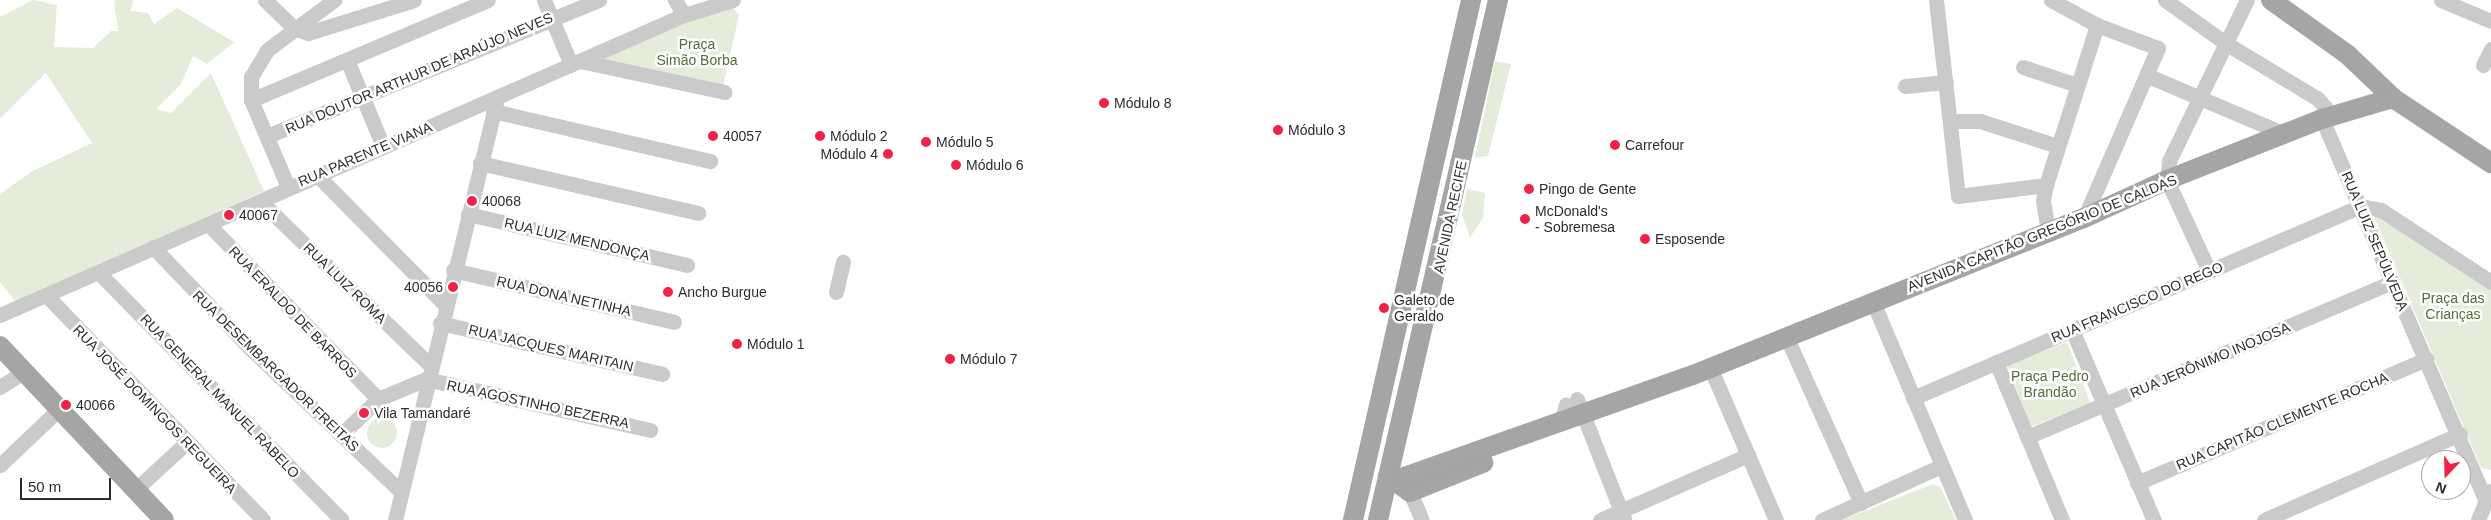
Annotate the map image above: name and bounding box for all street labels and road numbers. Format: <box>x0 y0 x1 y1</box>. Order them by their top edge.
street label: RUA DOUTOR ARTHUR DE ARAÚJO NEVES <box>282 8 556 138</box>
street label: RUA PARENTE VIANA <box>295 118 435 190</box>
street label: AVENIDA RECIFE <box>1430 159 1470 275</box>
street label: RUA LUIZ SEPÚLVEDA <box>2338 168 2412 314</box>
street label: AVENIDA CAPITÃO GREGÓRIO DE CALDAS <box>1904 171 2180 295</box>
street label: RUA LUIZ MENDONÇA <box>502 214 652 264</box>
street label: RUA LUIZ ROMA <box>300 239 390 327</box>
street label: RUA ERALDO DE BARROS <box>225 242 361 382</box>
street label: RUA FRANCISCO DO REGO <box>2048 258 2226 346</box>
street label: RUA DONA NETINHA <box>494 272 634 320</box>
street label: RUA DESEMBARGADOR FREITAS <box>189 287 363 455</box>
street label: RUA GENERAL MANUEL RABELO <box>136 310 304 482</box>
street label: RUA JERÔNIMO INOJOSA <box>2127 319 2293 401</box>
street label: RUA JOSÉ DOMINGOS REGUEIRA <box>70 321 240 497</box>
street label: RUA JACQUES MARITAIN <box>467 321 635 375</box>
street label: RUA CAPITÃO CLEMENTE ROCHA <box>2173 368 2391 474</box>
street label: RUA AGOSTINHO BEZERRA <box>445 376 631 432</box>

